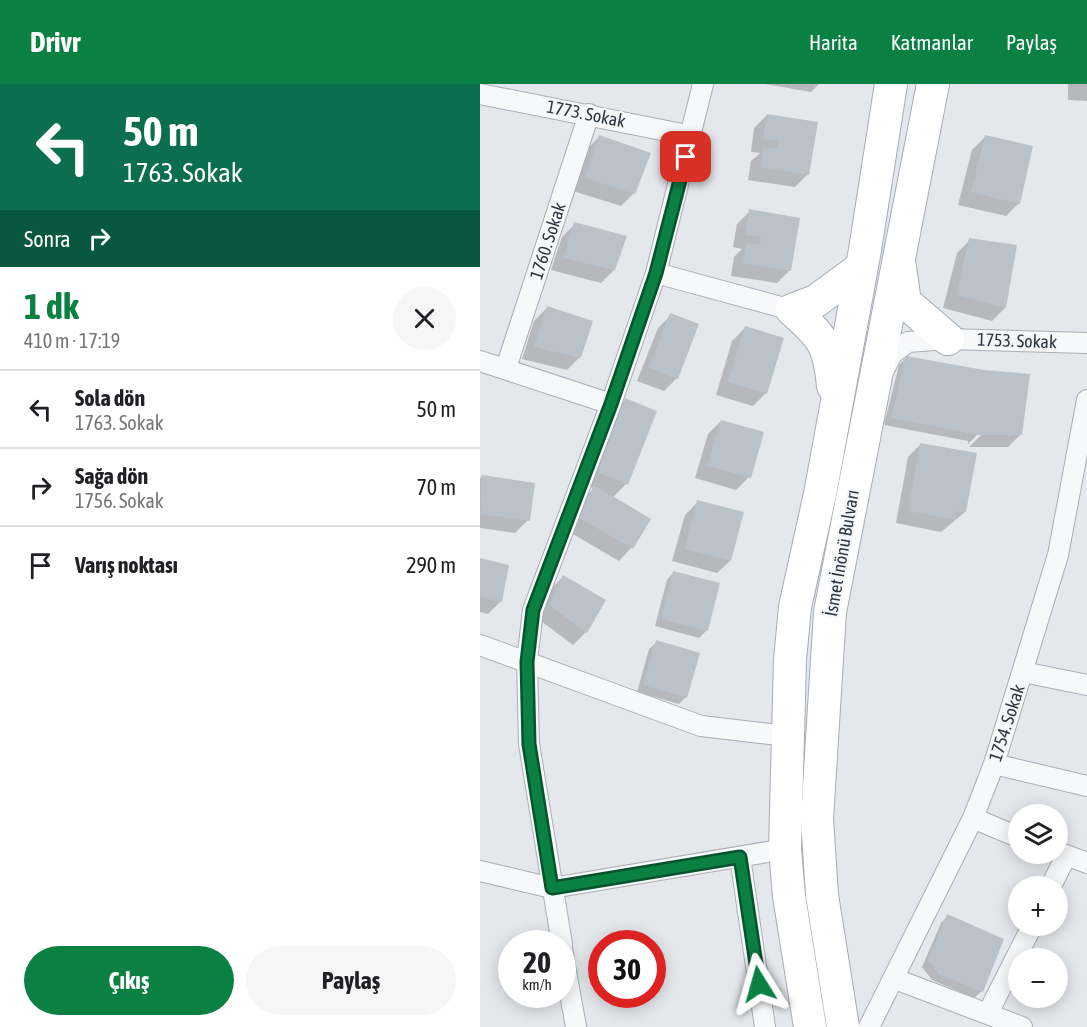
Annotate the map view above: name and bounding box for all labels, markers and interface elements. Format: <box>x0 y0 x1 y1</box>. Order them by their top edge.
text: Drivr <box>30 26 80 58</box>
text: Harita <box>809 30 858 54</box>
text: Katmanlar <box>891 30 973 54</box>
text: Paylaş <box>1006 30 1057 54</box>
street label: 1773. Sokak <box>545 96 627 131</box>
text: 50 m <box>123 107 198 155</box>
icon: left <box>24 108 102 186</box>
pin <box>660 131 711 182</box>
icon: arrive <box>669 140 702 173</box>
text: 1763. Sokak <box>123 157 243 188</box>
street label: 1760. Sokak <box>525 200 570 282</box>
icon: right <box>83 222 116 255</box>
text: Sonra <box>24 226 71 252</box>
text: 1 dk <box>24 285 79 327</box>
button: close <box>393 287 456 350</box>
text: 410 m · 17:19 <box>24 329 120 352</box>
street label: 1753. Sokak <box>977 329 1057 352</box>
text: Sola dön <box>75 385 145 411</box>
icon: left <box>24 393 57 426</box>
text: 50 m <box>416 396 456 422</box>
text: 1763. Sokak <box>75 411 164 434</box>
text: Sağa dön <box>75 463 148 489</box>
icon: right <box>24 471 57 504</box>
text: 70 m <box>416 474 456 500</box>
street label: İsmet İnönü Bulvarı <box>820 488 863 618</box>
text: 1756. Sokak <box>75 489 164 512</box>
icon: arrive <box>24 549 57 582</box>
text: Varış noktası <box>75 552 178 578</box>
text: 290 m <box>406 552 456 578</box>
street label: 1754. Sokak <box>984 682 1029 764</box>
map controls <box>1008 804 1068 1008</box>
button: layers <box>1008 804 1068 864</box>
button: + <box>1008 876 1068 936</box>
speed limit sign: 30 <box>588 930 666 1008</box>
text: 20 <box>523 945 551 979</box>
button: Çıkış <box>24 946 234 1015</box>
button: Paylaş <box>246 946 456 1015</box>
button: − <box>1008 948 1068 1008</box>
position arrow <box>727 952 791 1016</box>
text: km/h <box>522 976 552 993</box>

